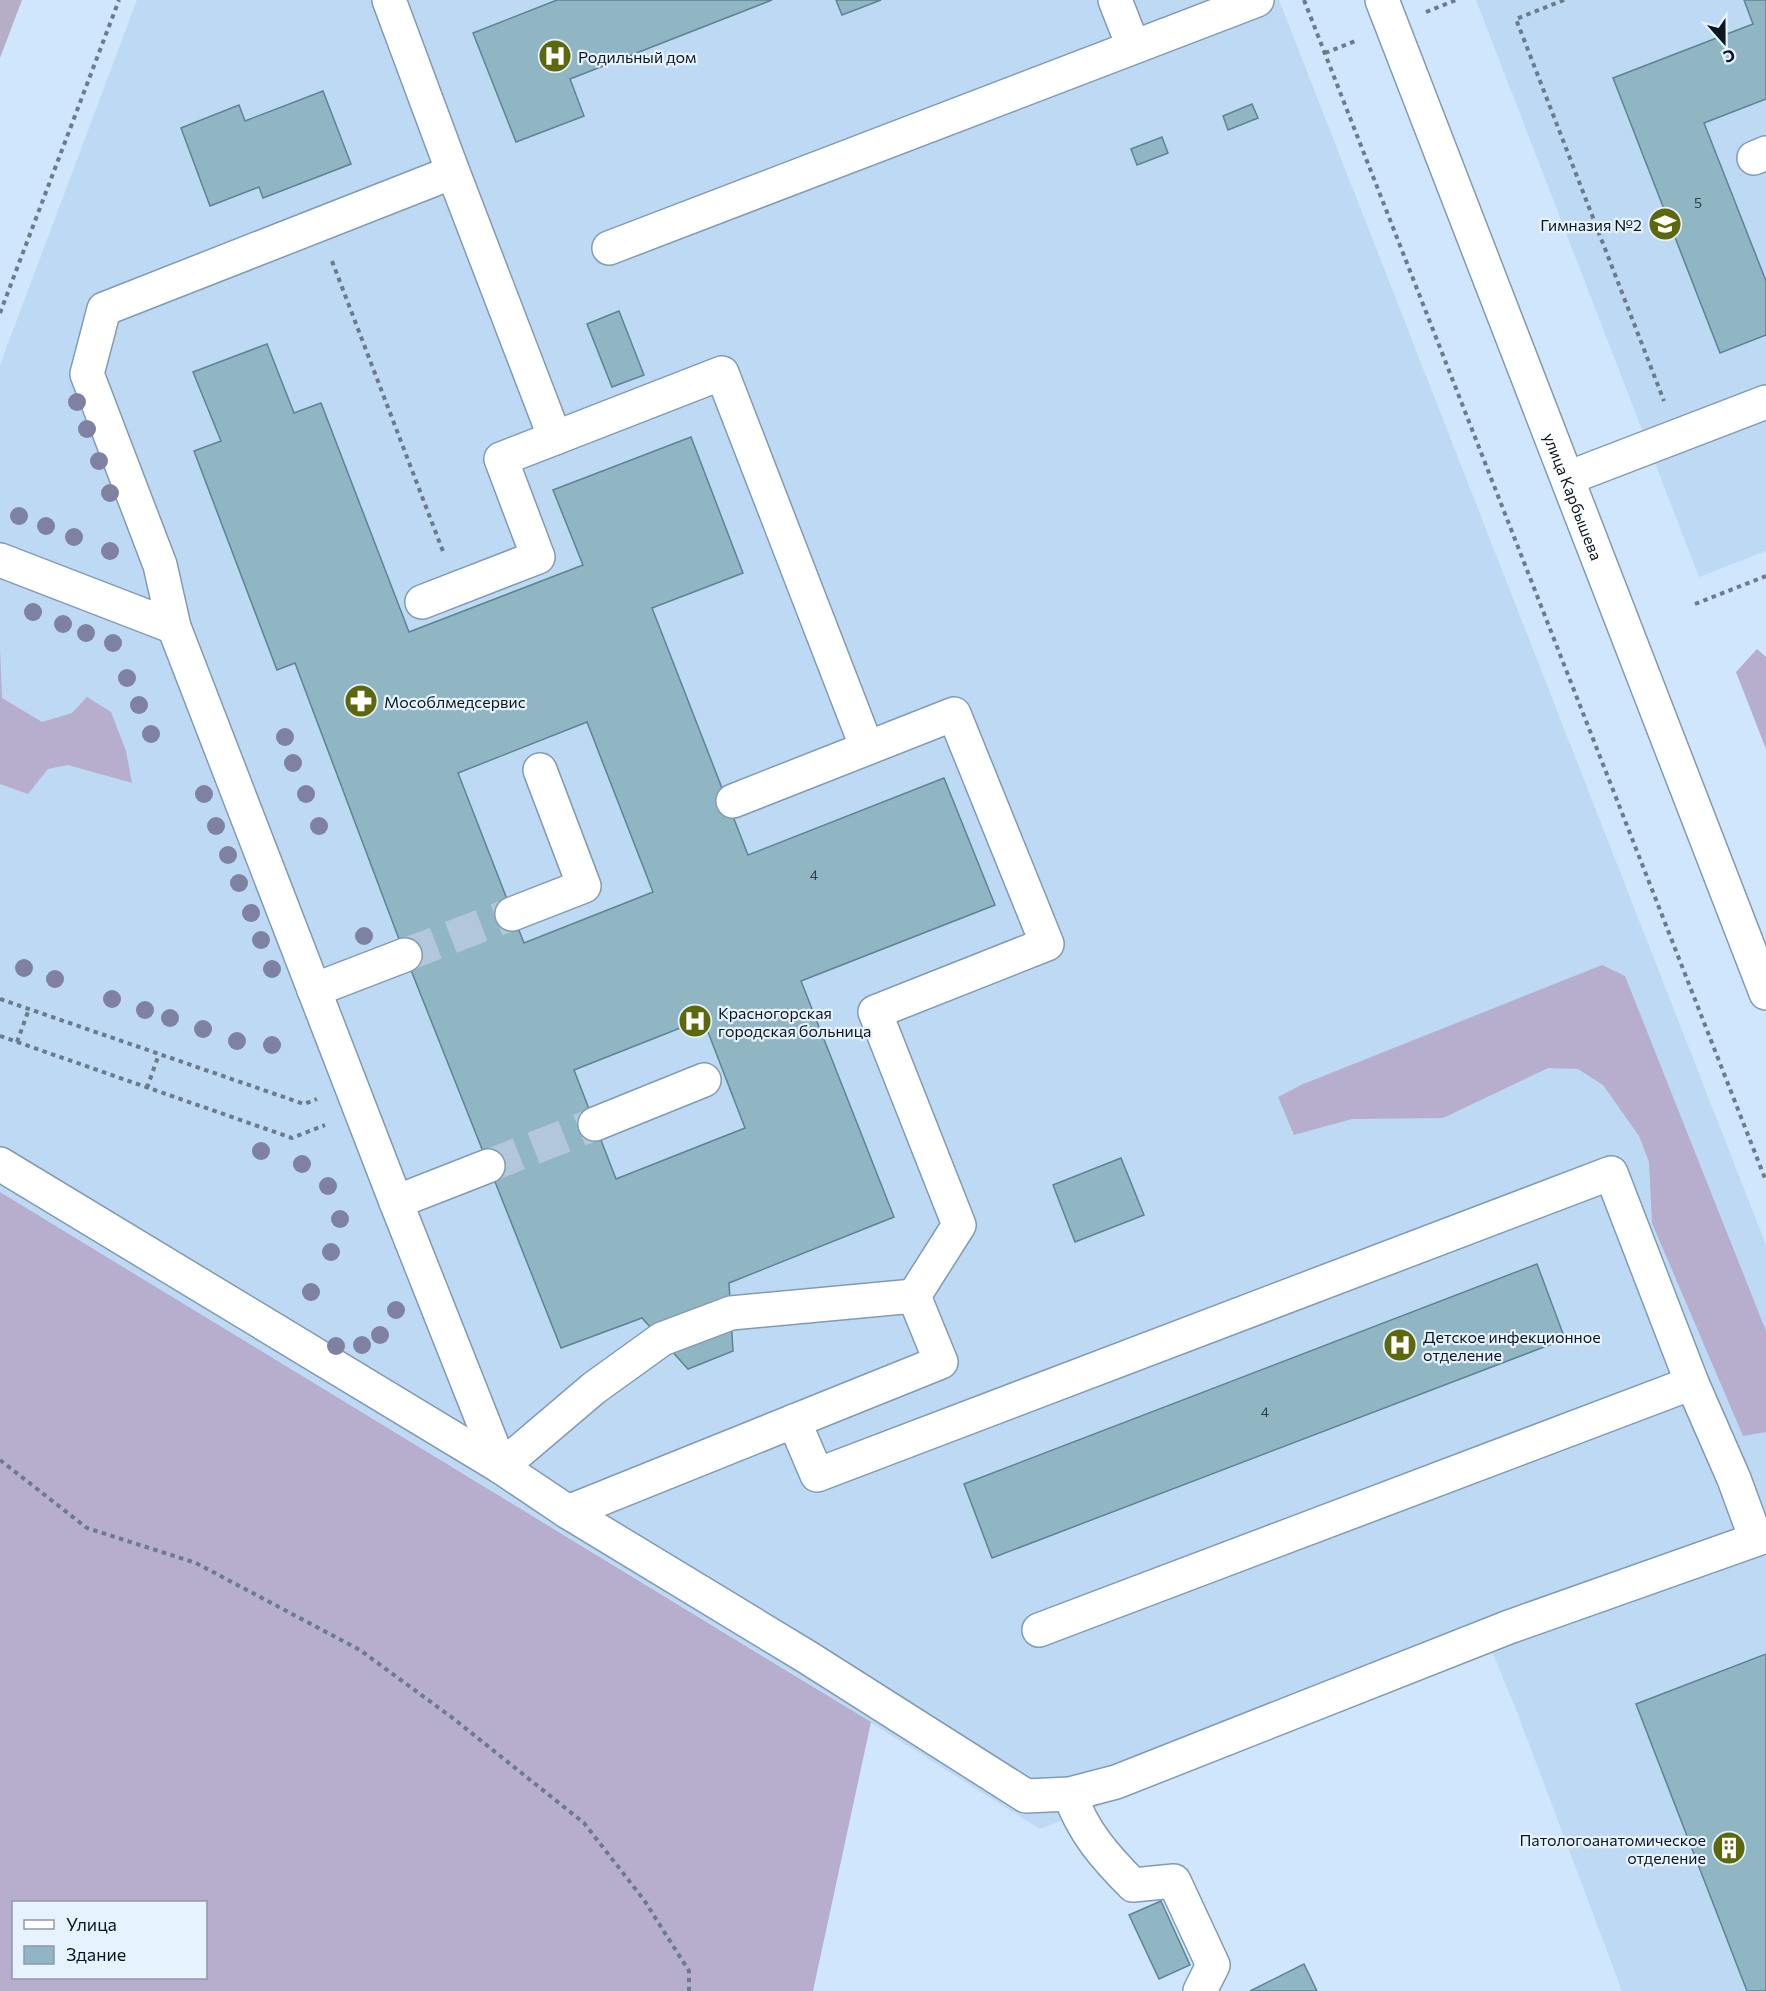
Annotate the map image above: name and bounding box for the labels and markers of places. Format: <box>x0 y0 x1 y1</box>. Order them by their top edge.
hospital icon: Родильный дом <box>537 38 573 74</box>
place label: Родильный дом <box>578 47 696 66</box>
school or university icon: Гимназия №2 <box>1647 206 1683 242</box>
place label: Гимназия №2 <box>1540 215 1642 234</box>
pharmacy icon: Мособлмедсервис <box>343 683 379 719</box>
place label: Мособлмедсервис <box>384 692 526 711</box>
hospital icon: Красногорская городская больница <box>677 1003 713 1039</box>
place label: Красногорская городская больница <box>718 1003 871 1040</box>
hospital icon: Детское инфекционное отделение <box>1382 1327 1418 1363</box>
place label: Детское инфекционное отделение <box>1423 1327 1601 1364</box>
place label: Патологоанатомическое отделение <box>1519 1830 1706 1867</box>
building icon: Патологоанатомическое отделение <box>1711 1830 1747 1866</box>

